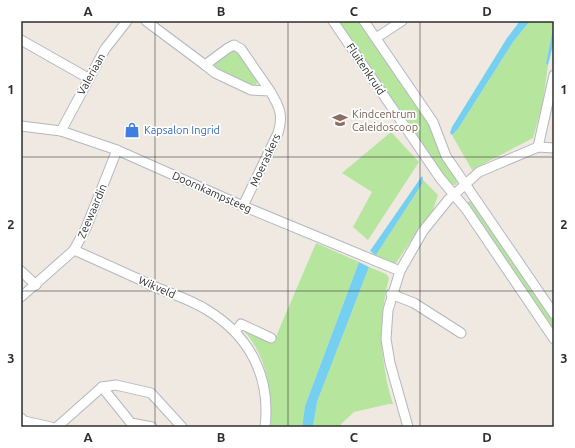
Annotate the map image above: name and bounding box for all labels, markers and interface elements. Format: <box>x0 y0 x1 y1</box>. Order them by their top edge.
text: A <box>83 4 93 18</box>
text: B <box>217 4 226 18</box>
text: C <box>350 4 359 18</box>
text: D <box>482 4 492 18</box>
street label: Fluitenkruid <box>344 41 388 97</box>
street label: Valeriaan <box>75 51 107 97</box>
text: 1 <box>7 82 15 96</box>
text: 1 <box>560 82 568 96</box>
place label: Kindcentrum Caleidoscoop <box>352 108 418 133</box>
school or university icon: Kindcentrum Caleidoscoop <box>331 111 349 129</box>
shop icon: Kapsalon Ingrid <box>123 121 141 139</box>
place label: Kapsalon Ingrid <box>144 124 220 136</box>
street label: Moeraskers <box>248 131 283 188</box>
street label: Doornkampsteeg <box>170 169 254 215</box>
street label: Zeewaardin <box>75 182 109 240</box>
text: 2 <box>7 217 15 231</box>
text: 2 <box>560 217 568 231</box>
street label: Wikveld <box>137 274 177 300</box>
text: 3 <box>7 351 15 365</box>
text: 3 <box>560 351 568 365</box>
text: A <box>83 430 93 444</box>
text: B <box>217 430 226 444</box>
text: C <box>350 430 359 444</box>
text: D <box>482 430 492 444</box>

